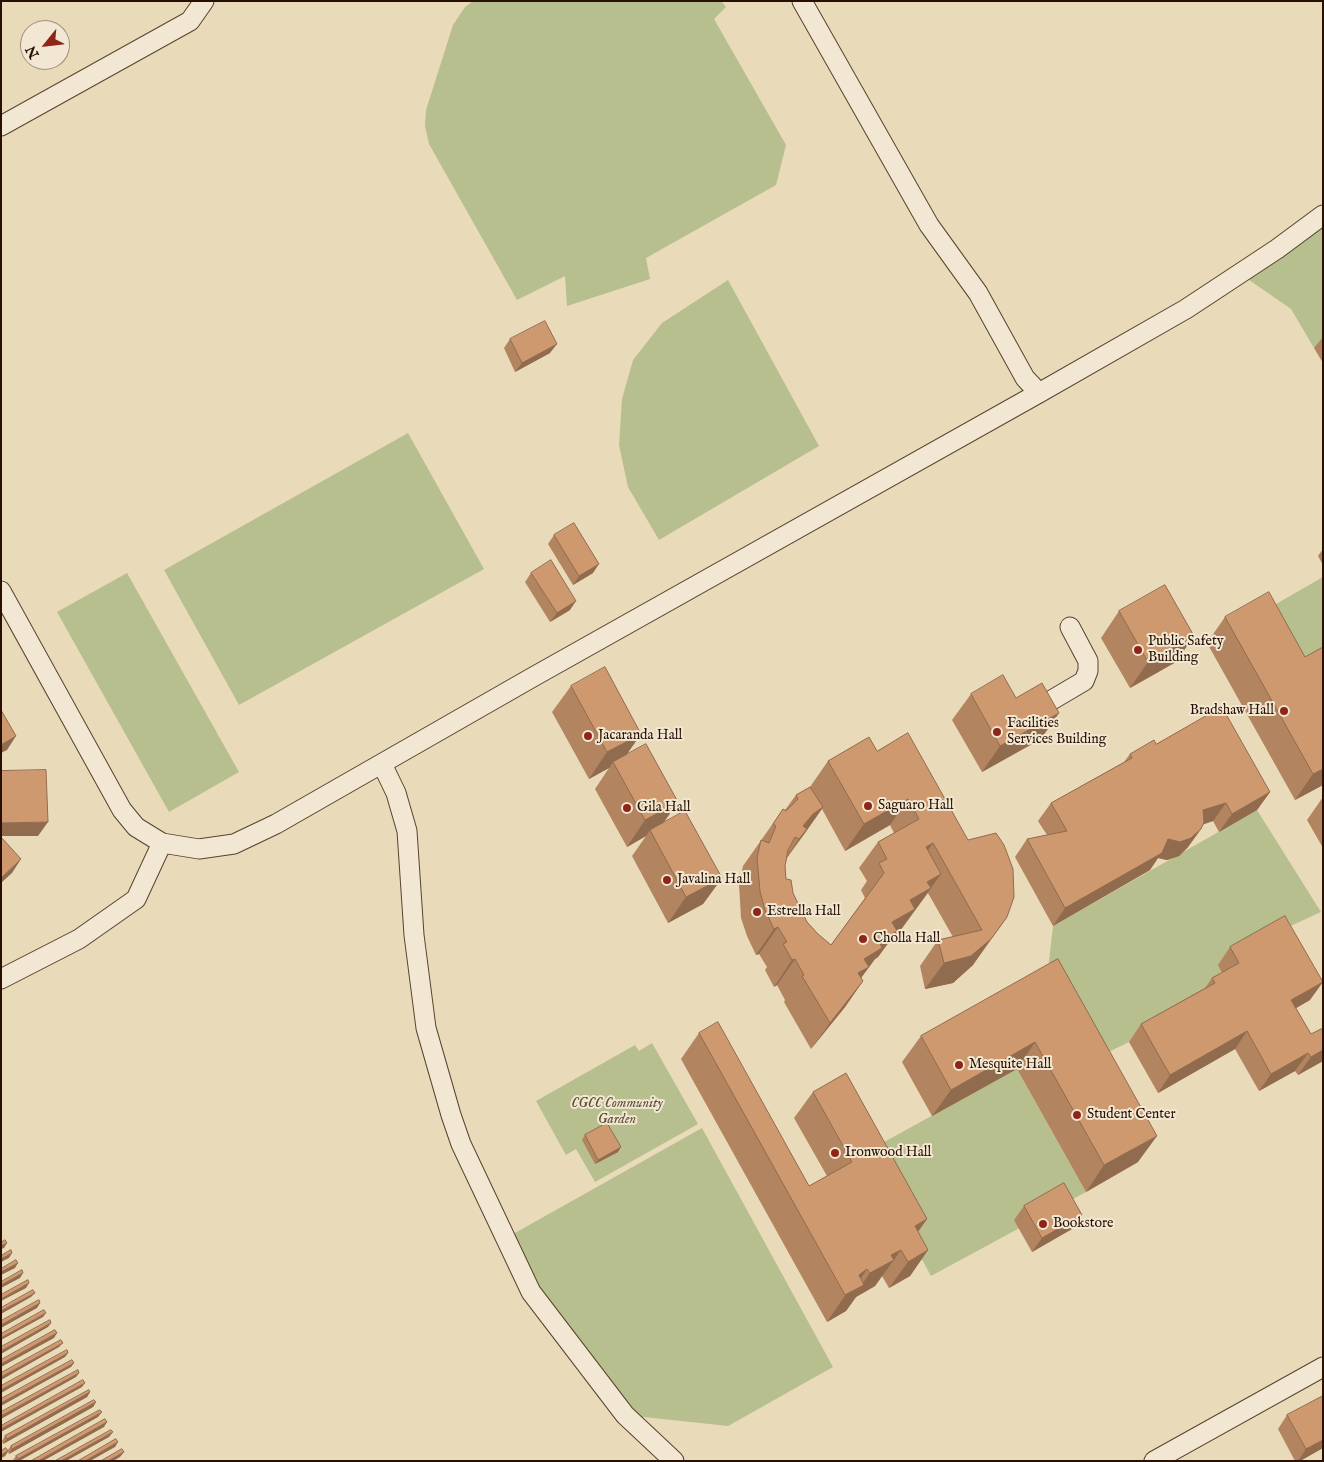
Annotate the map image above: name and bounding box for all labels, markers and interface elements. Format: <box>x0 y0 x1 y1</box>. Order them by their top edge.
north arrow <box>20 20 70 70</box>
text: N <box>22 42 44 61</box>
place label: Public Safety Building <box>1148 634 1224 666</box>
marker: Public Safety Building <box>1132 644 1144 656</box>
place label: Bradshaw Hall <box>1190 703 1274 719</box>
marker: Bradshaw Hall <box>1278 705 1290 717</box>
place label: Facilities Services Building <box>1007 716 1106 749</box>
marker: Facilities Services Building <box>991 726 1003 738</box>
place label: Jacaranda Hall <box>598 728 682 744</box>
marker: Jacaranda Hall <box>582 730 594 742</box>
place label: Saguaro Hall <box>878 798 954 814</box>
place label: Gila Hall <box>637 800 691 816</box>
marker: Saguaro Hall <box>862 800 874 812</box>
marker: Gila Hall <box>621 802 633 814</box>
place label: Javalina Hall <box>677 872 750 888</box>
marker: Javalina Hall <box>661 874 673 886</box>
place label: Estrella Hall <box>767 904 841 920</box>
marker: Estrella Hall <box>751 906 763 918</box>
place label: Cholla Hall <box>873 931 940 947</box>
marker: Cholla Hall <box>857 933 869 945</box>
place label: Mesquite Hall <box>969 1057 1051 1073</box>
marker: Mesquite Hall <box>953 1059 965 1071</box>
park label: CGCC Community Garden <box>571 1096 663 1128</box>
place label: Student Center <box>1087 1107 1176 1123</box>
marker: Student Center <box>1071 1109 1083 1121</box>
place label: Ironwood Hall <box>845 1145 931 1161</box>
marker: Ironwood Hall <box>829 1147 841 1159</box>
place label: Bookstore <box>1053 1216 1114 1232</box>
marker: Bookstore <box>1037 1218 1049 1230</box>

